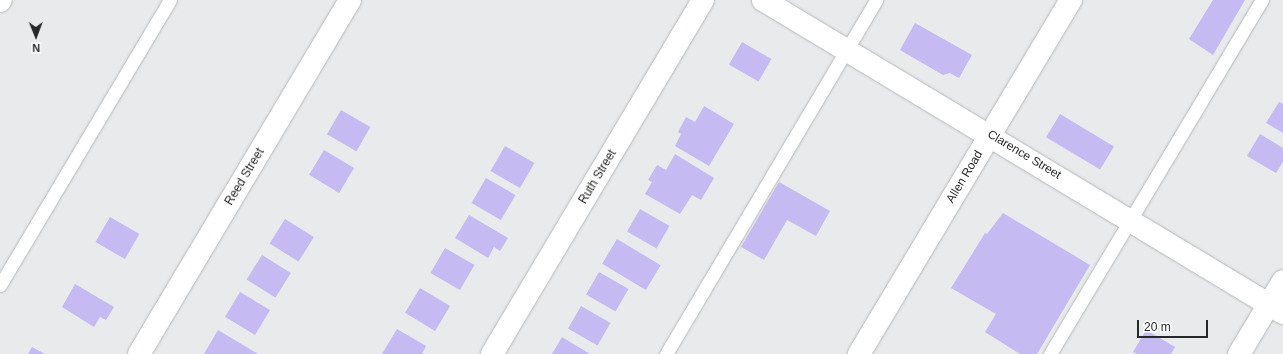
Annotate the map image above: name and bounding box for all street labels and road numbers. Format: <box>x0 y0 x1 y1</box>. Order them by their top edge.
street label: Clarence Street <box>985 127 1063 183</box>
street label: Reed Street <box>222 146 268 208</box>
street label: Ruth Street <box>576 147 620 207</box>
street label: Allen Road <box>944 148 986 206</box>

